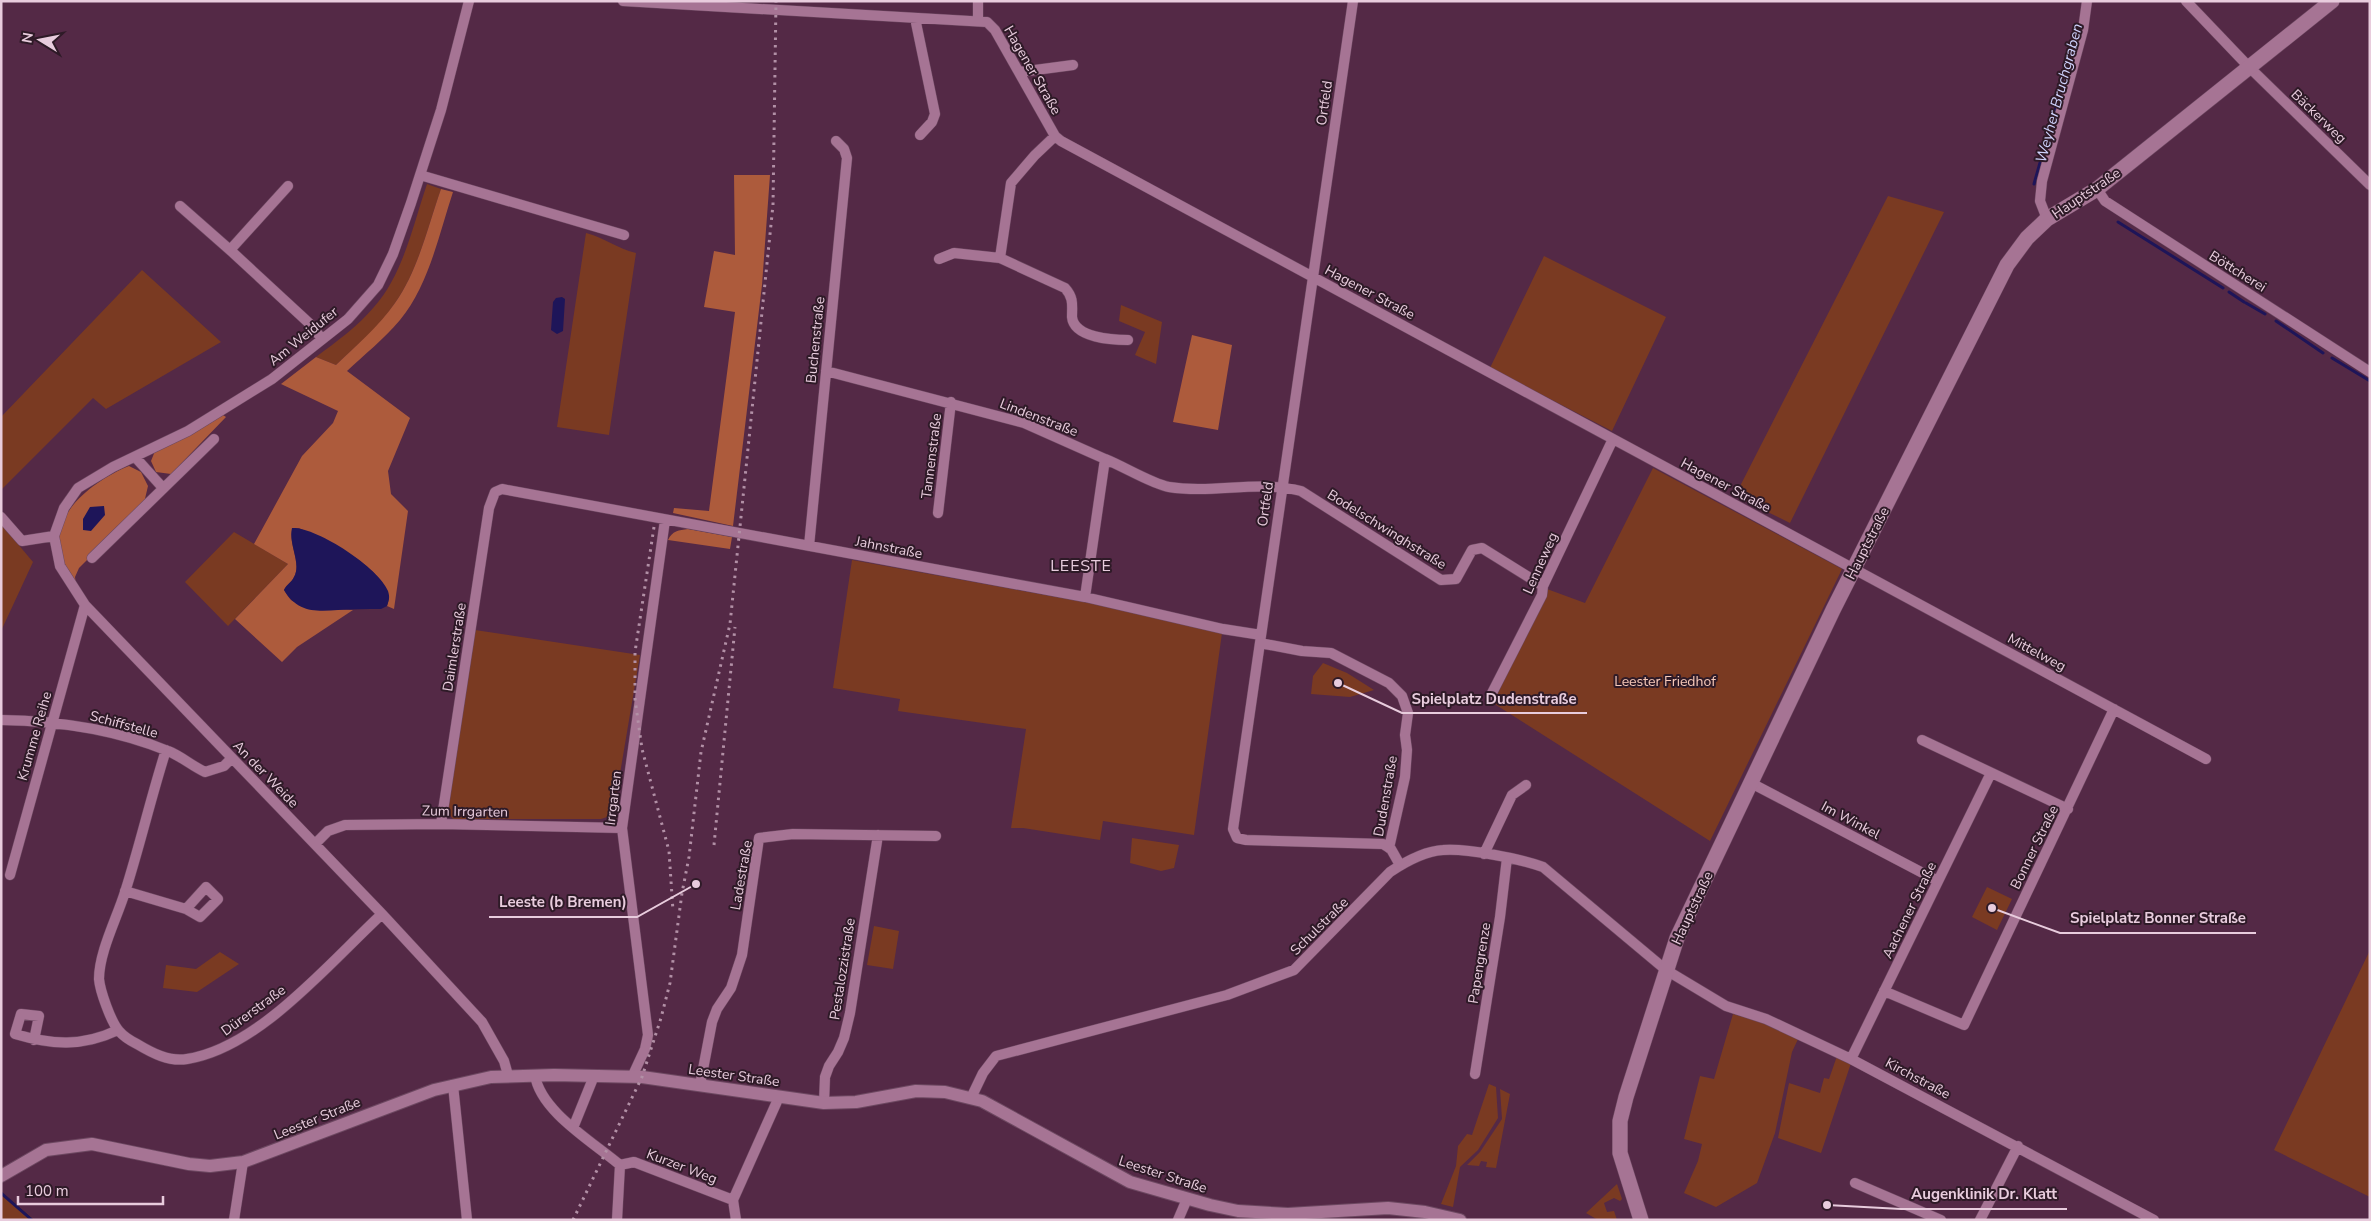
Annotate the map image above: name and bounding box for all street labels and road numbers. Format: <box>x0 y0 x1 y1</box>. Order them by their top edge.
street label: Hagener Straße <box>999 22 1066 118</box>
street label: Ortfeld <box>1312 79 1337 127</box>
street label: Bäckerweg <box>2287 85 2351 148</box>
street label: Hauptstraße <box>2048 163 2124 223</box>
street label: Böttcherei <box>2205 246 2270 296</box>
street label: Hagener Straße <box>1321 261 1418 324</box>
street label: Buchenstraße <box>801 296 829 384</box>
street label: Am Weidufer <box>265 303 342 370</box>
street label: Lindenstraße <box>997 394 1081 441</box>
street label: Tannenstraße <box>917 412 946 500</box>
street label: Hagener Straße <box>1677 454 1774 517</box>
street label: Ortfeld <box>1253 480 1278 528</box>
street label: Bodelschwinghstraße <box>1324 485 1450 574</box>
street label: Hauptstraße <box>1841 504 1894 583</box>
street label: Lenneweg <box>1518 529 1562 597</box>
street label: Jahnstraße <box>853 532 924 563</box>
street label: Daimlerstraße <box>438 601 471 693</box>
street label: Mittelweg <box>2004 629 2069 676</box>
street label: Krumme Reihe <box>13 689 56 783</box>
street label: Schiffstelle <box>88 706 160 743</box>
street label: An der Weide <box>229 737 303 812</box>
street label: Dudenstraße <box>1369 754 1402 838</box>
street label: Irrgarten <box>601 770 626 826</box>
street label: Im Winkel <box>1818 797 1884 844</box>
street label: Zum Irrgarten <box>422 801 508 822</box>
street label: Bonner Straße <box>2006 802 2063 892</box>
street label: Ladestraße <box>726 839 757 912</box>
street label: Aachener Straße <box>1878 859 1941 962</box>
street label: Hauptstraße <box>1667 868 1718 948</box>
street label: Schulstraße <box>1286 893 1353 960</box>
street label: Pestalozzistraße <box>825 917 860 1021</box>
street label: Papengrenze <box>1464 921 1495 1005</box>
street label: Dürerstraße <box>217 981 289 1040</box>
street label: Kirchstraße <box>1882 1053 1954 1104</box>
street label: Leester Straße <box>687 1060 781 1091</box>
street label: Leester Straße <box>271 1092 363 1144</box>
street label: Kurzer Weg <box>644 1144 720 1189</box>
street label: Leester Straße <box>1116 1151 1209 1198</box>

